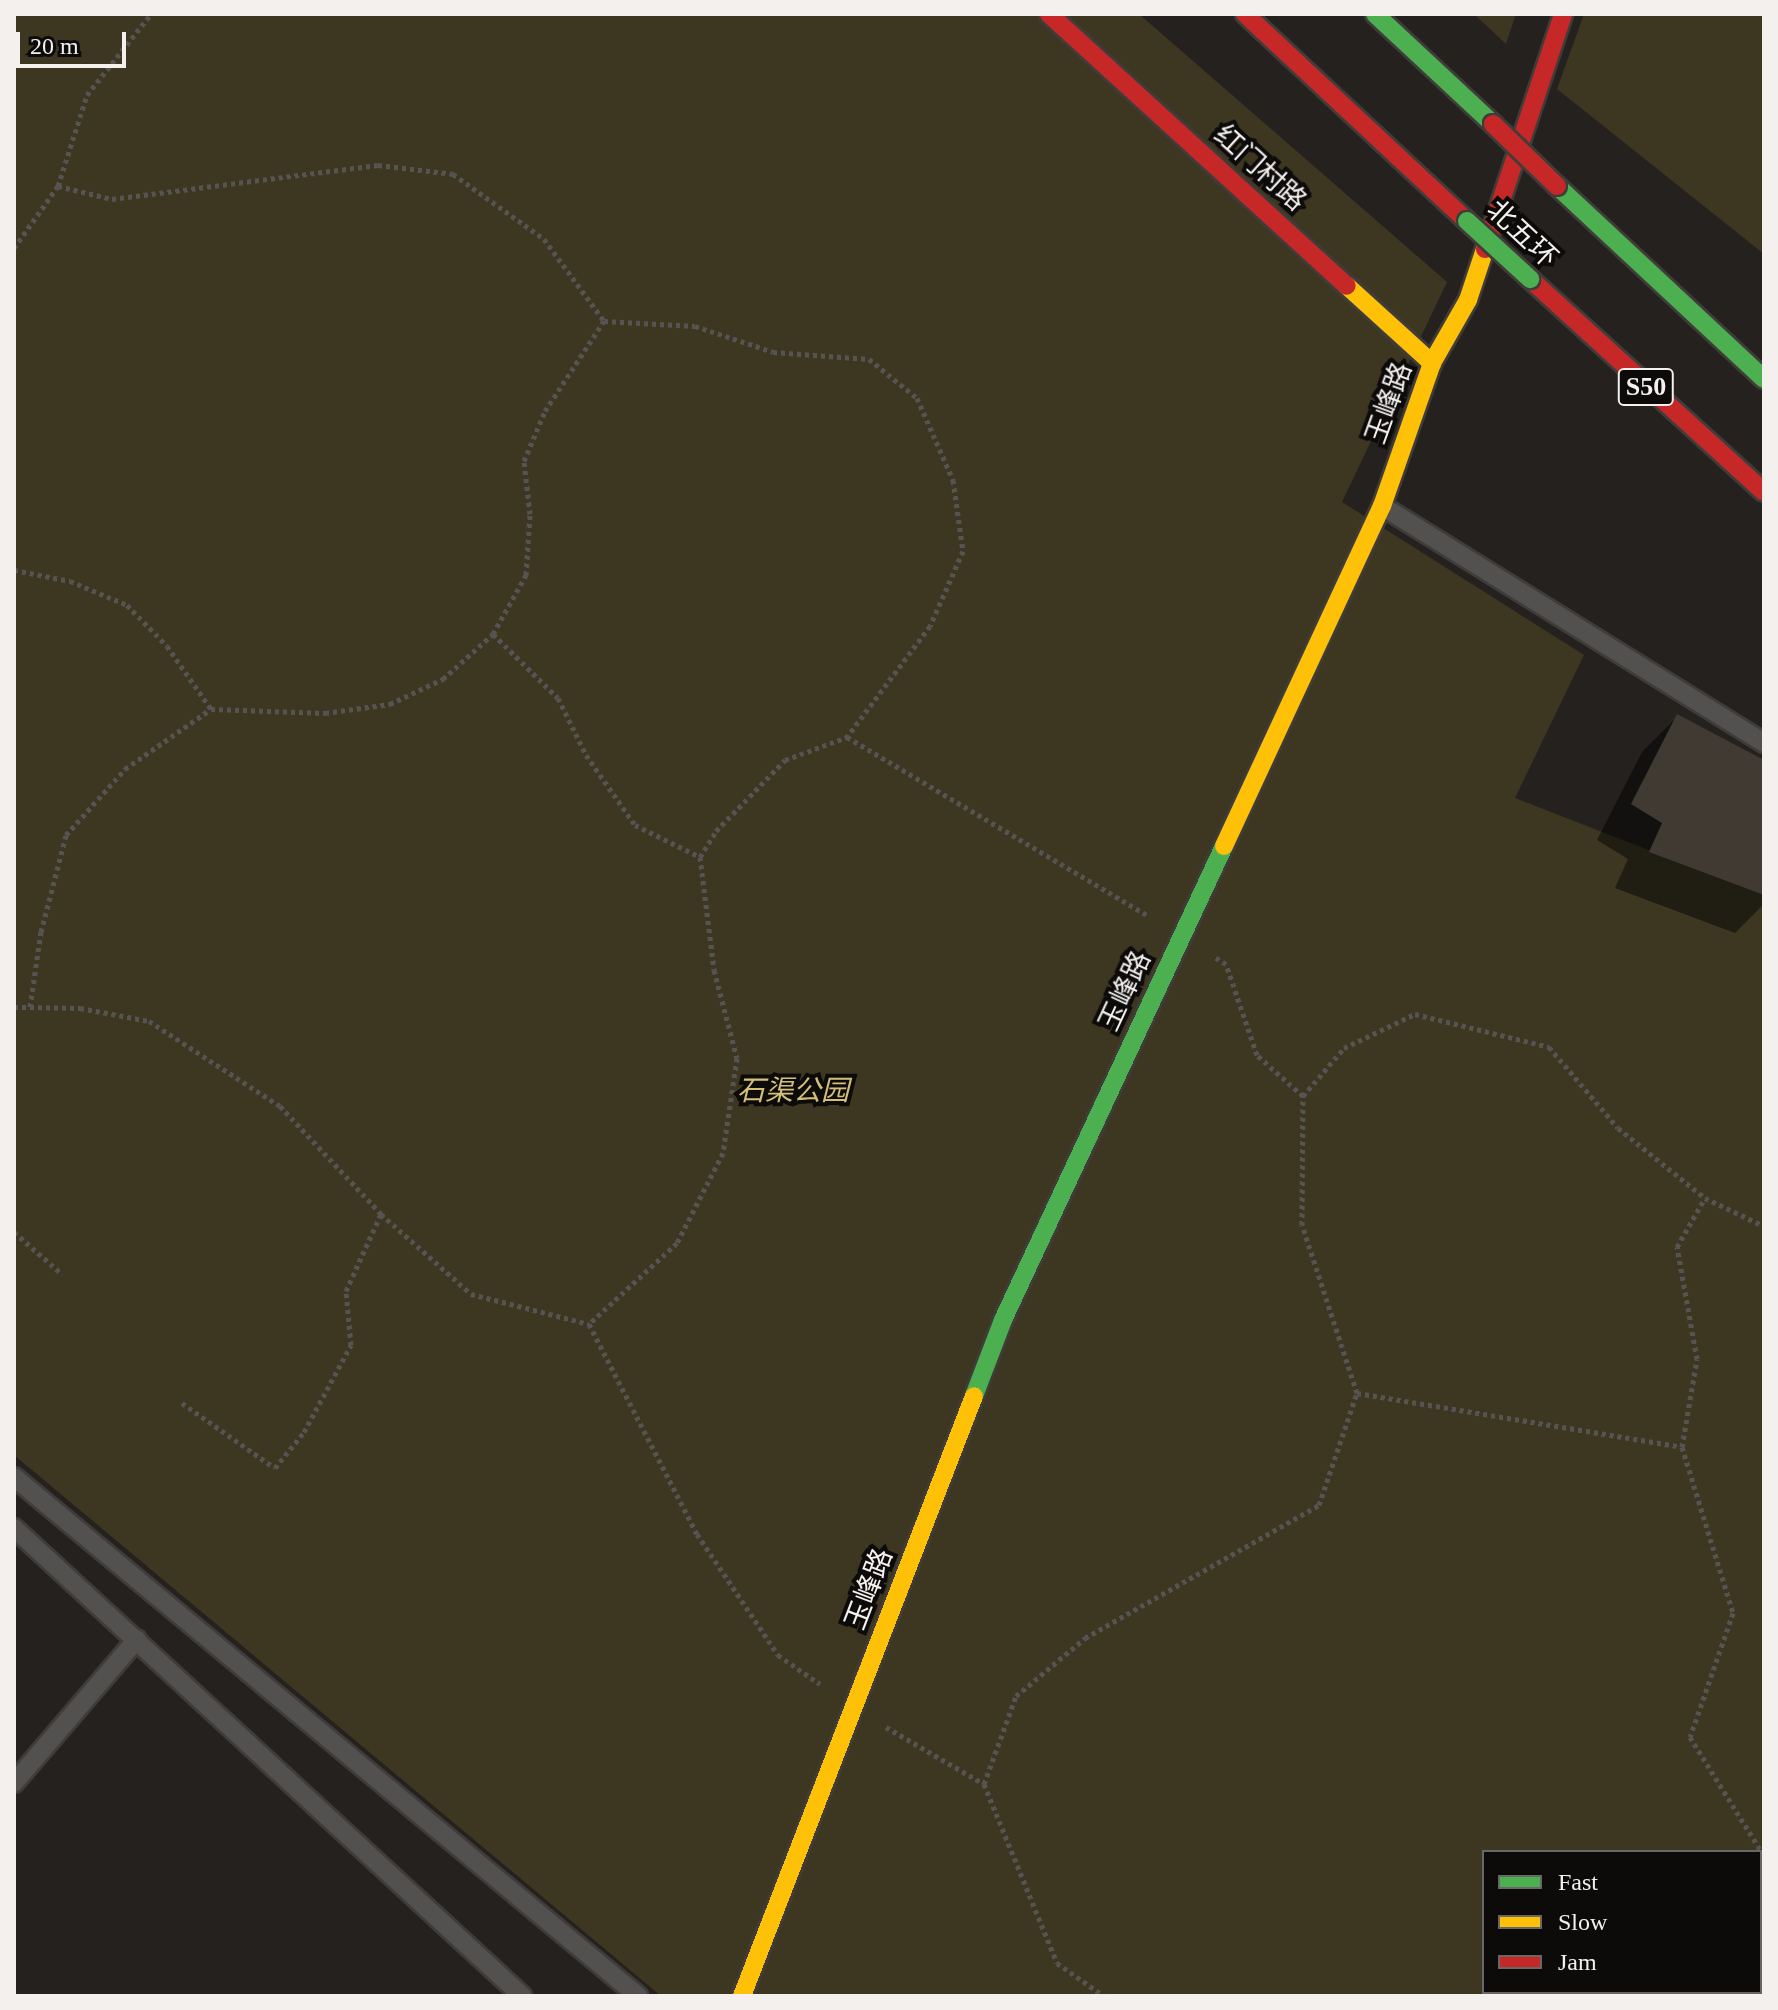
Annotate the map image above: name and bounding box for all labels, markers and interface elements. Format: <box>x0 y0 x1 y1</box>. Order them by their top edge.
scale bar <box>20 16 130 66</box>
text: 20 m <box>30 33 79 59</box>
street label: 红门村路 <box>1207 118 1313 218</box>
street label: 北五环 <box>1480 193 1564 275</box>
street label: 玉峰路 <box>1359 358 1419 448</box>
road number: S50 <box>1616 365 1676 409</box>
street label: 玉峰路 <box>1092 946 1158 1036</box>
park label: 石渠公园 <box>737 1074 849 1108</box>
street label: 玉峰路 <box>838 1544 900 1634</box>
legend <box>1482 1850 1762 1994</box>
text: Fast <box>1558 1869 1598 1895</box>
text: Slow <box>1558 1909 1607 1935</box>
text: Jam <box>1558 1949 1597 1975</box>

